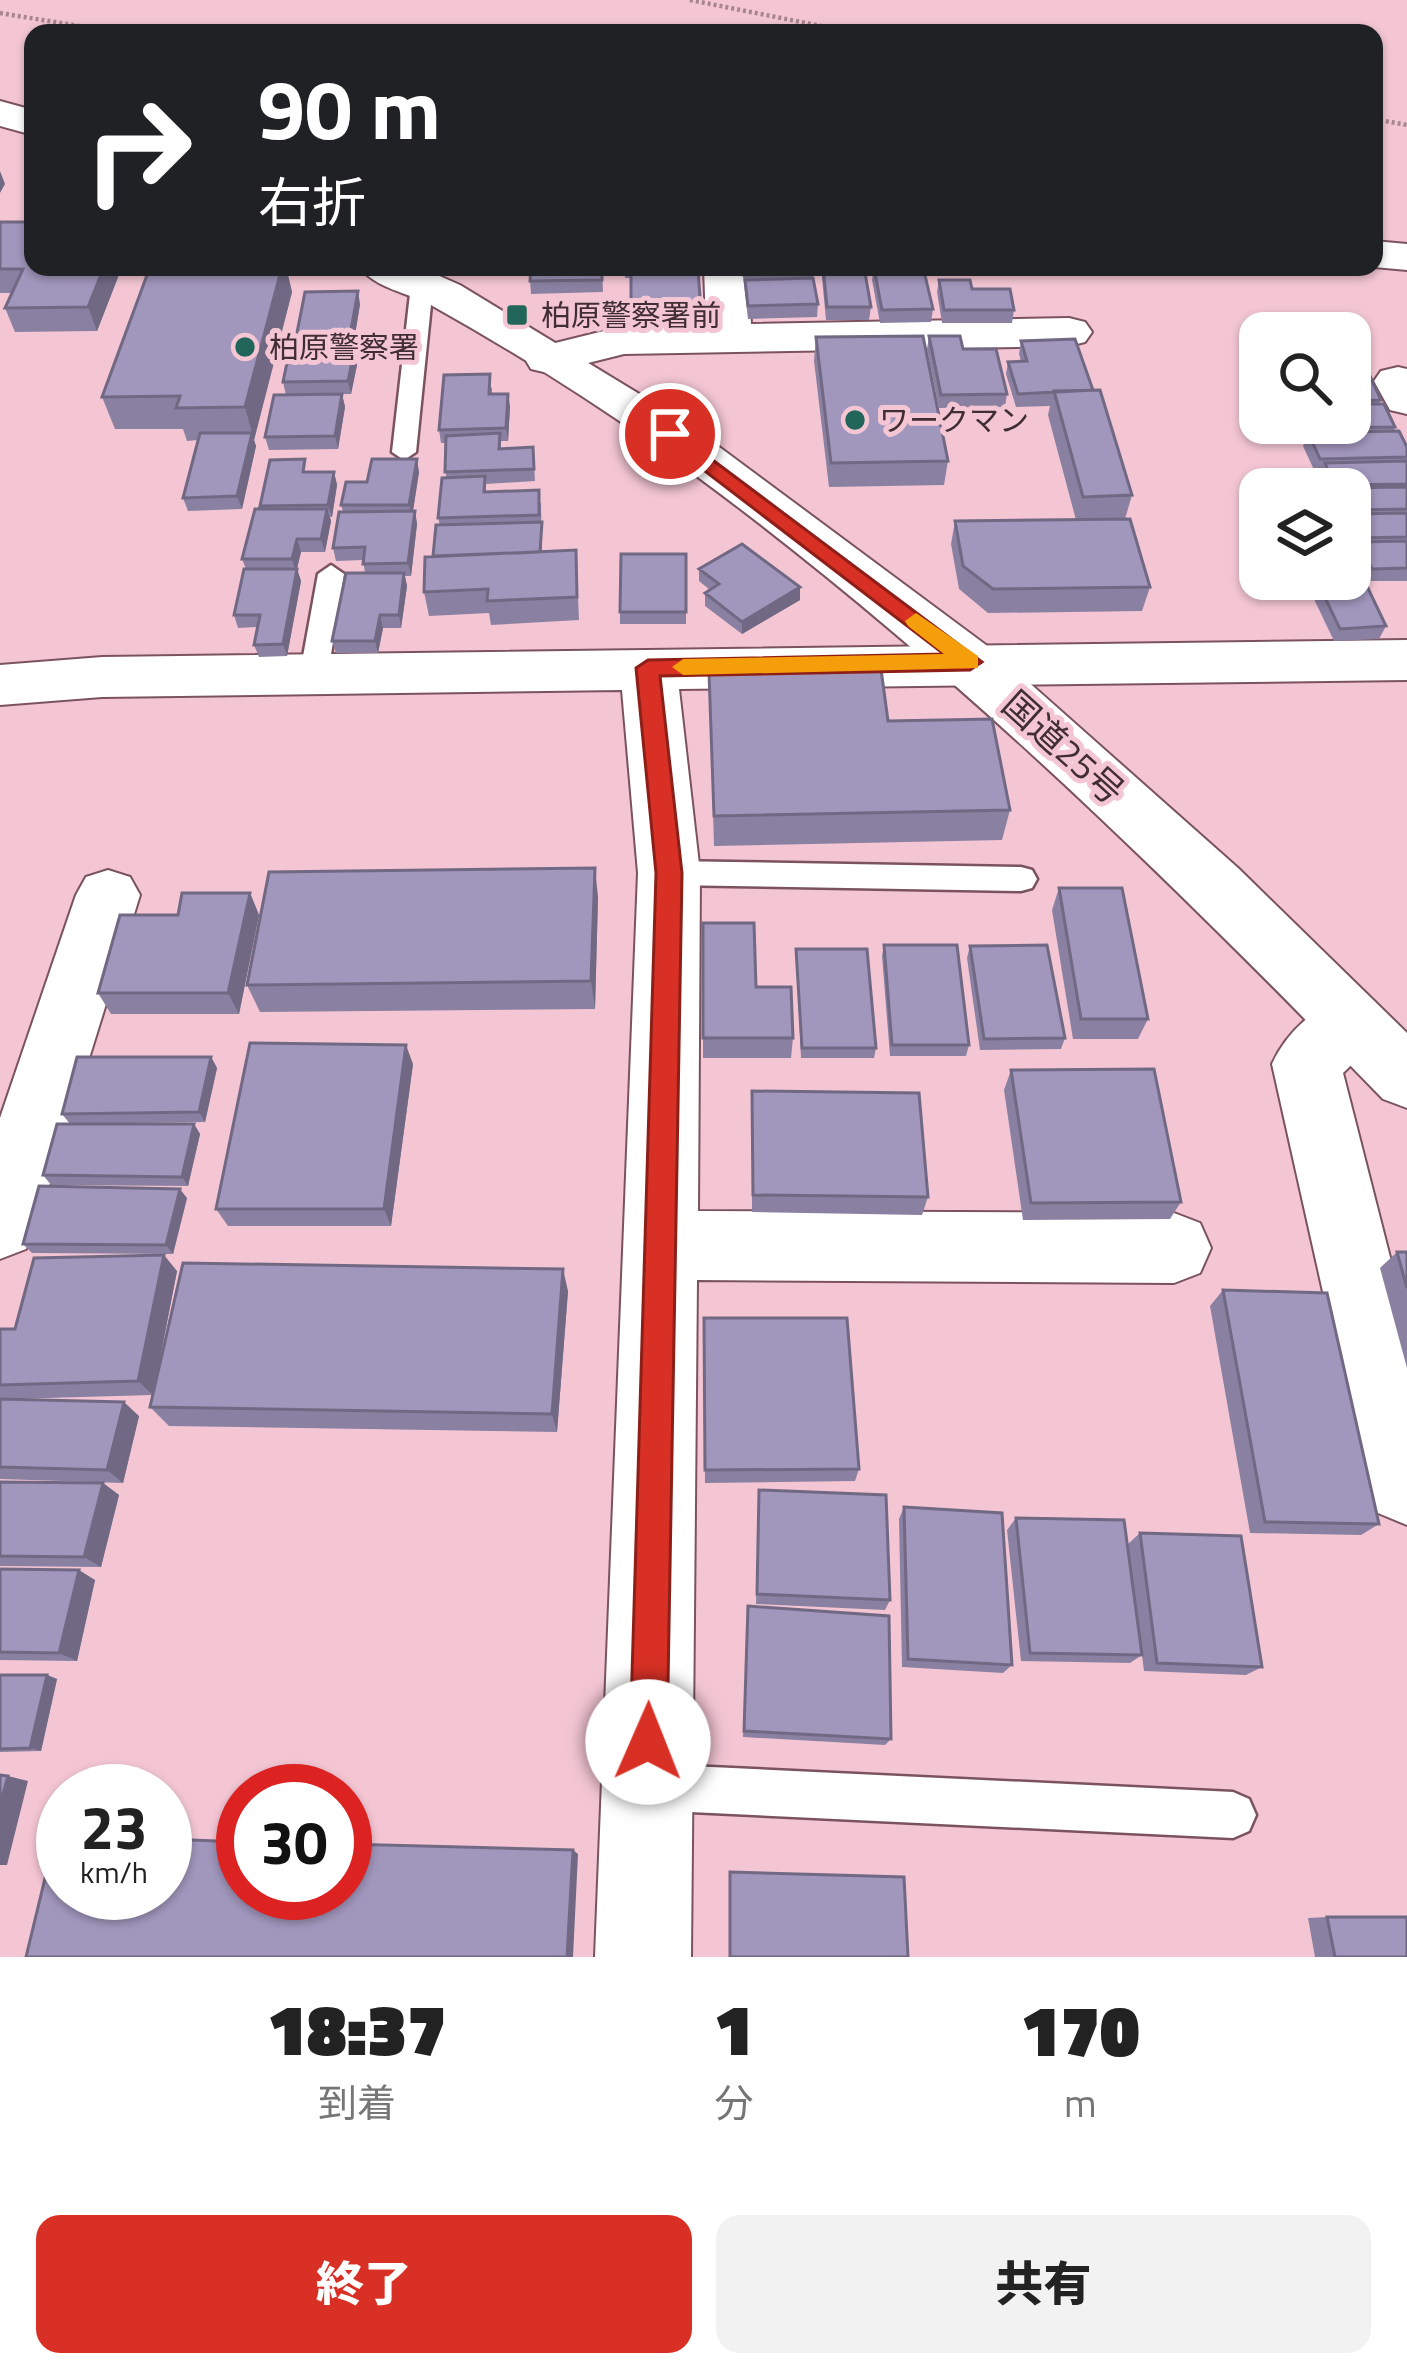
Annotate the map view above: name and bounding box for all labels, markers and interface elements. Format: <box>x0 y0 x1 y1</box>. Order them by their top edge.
text: 90 m <box>258 44 441 172</box>
icon: right <box>60 72 216 228</box>
text: 右折 <box>258 161 366 243</box>
place label: 柏原警察署前 <box>541 292 721 338</box>
marker: 柏原警察署前 <box>504 302 530 328</box>
map controls <box>1239 312 1371 600</box>
button: search <box>1239 312 1371 444</box>
place label: 柏原警察署 <box>269 324 419 370</box>
marker: 柏原警察署 <box>232 334 258 360</box>
pin <box>619 383 721 485</box>
place label: ワークマン <box>879 397 1029 443</box>
icon: arrive <box>637 401 703 467</box>
marker: ワークマン <box>842 407 868 433</box>
button: layers <box>1239 468 1371 600</box>
street label: 国道25号 <box>990 677 1138 817</box>
position arrow <box>585 1679 711 1805</box>
speed limit sign: 30 <box>216 1764 372 1920</box>
text: 23 <box>80 1781 148 1872</box>
text: km/h <box>80 1849 148 1895</box>
text: 18:37 <box>267 1973 447 2083</box>
text: 1 <box>714 1973 753 2083</box>
text: 170 <box>1021 1974 1140 2084</box>
text: 到着 <box>318 2073 396 2132</box>
text: 分 <box>714 2073 753 2132</box>
text: m <box>1064 2073 1097 2132</box>
button: 終了 <box>36 2215 692 2353</box>
button: 共有 <box>716 2215 1371 2353</box>

